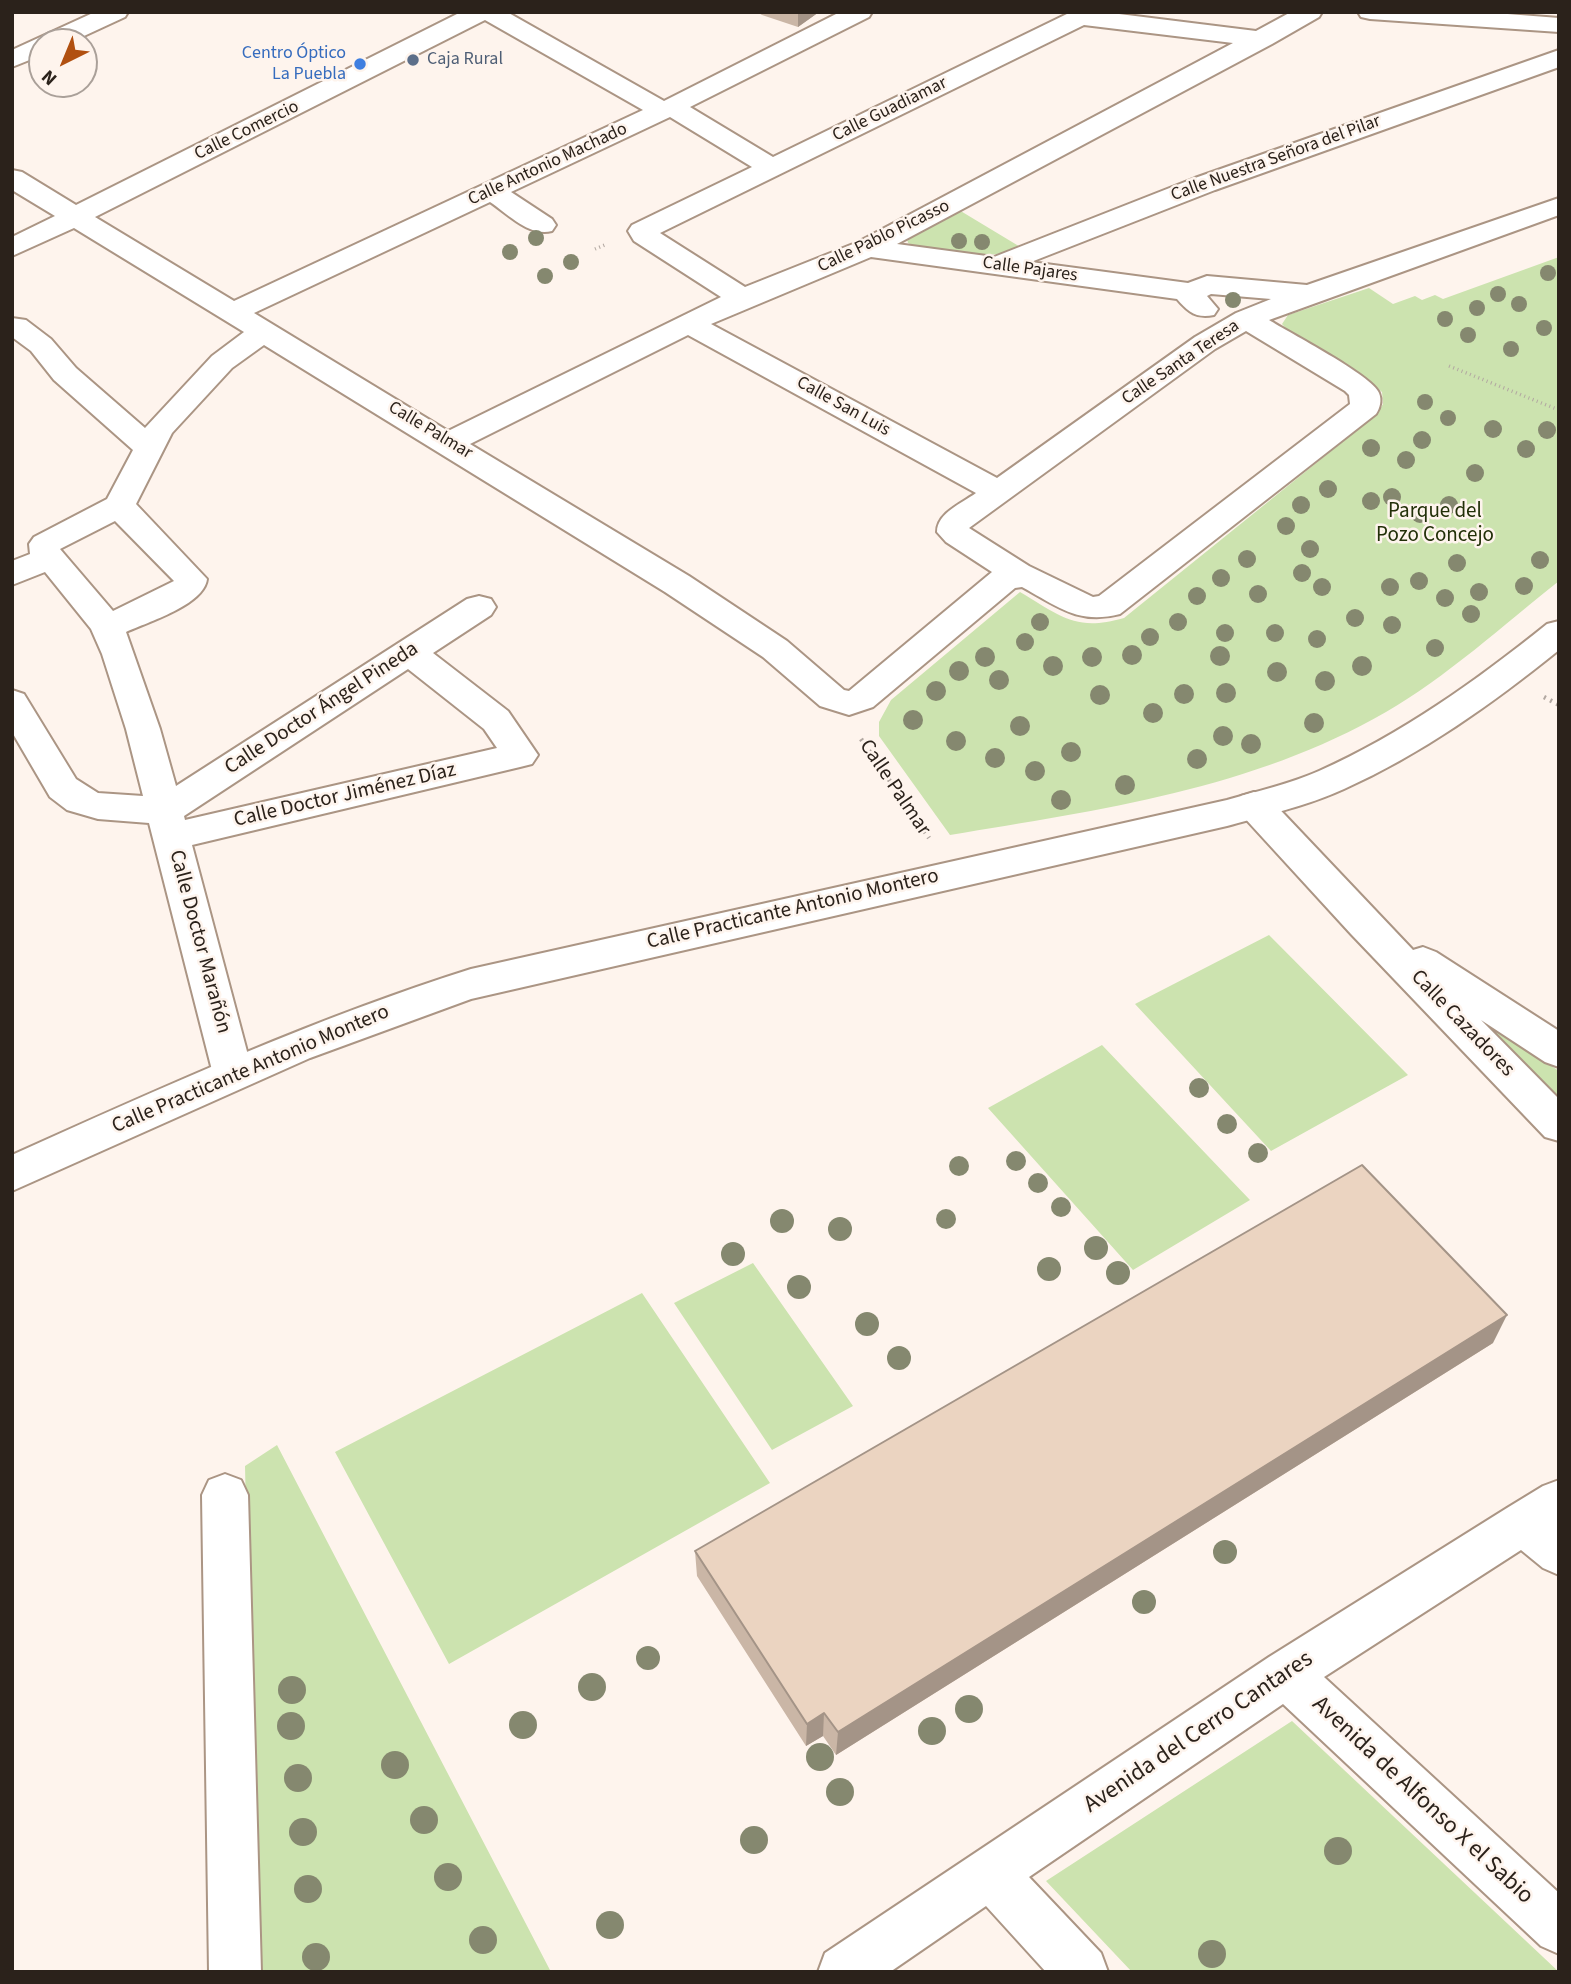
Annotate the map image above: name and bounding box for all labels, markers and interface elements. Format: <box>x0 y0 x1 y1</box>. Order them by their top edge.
north arrow <box>28 28 98 98</box>
place label: Centro Óptico La Puebla <box>242 43 346 86</box>
place label: Caja Rural <box>427 49 503 71</box>
marker: Caja Rural <box>405 52 421 68</box>
marker: Centro Óptico La Puebla <box>352 56 368 72</box>
text: N <box>36 63 64 91</box>
street label: Calle Guadiamar <box>829 73 951 147</box>
street label: Calle Comercio <box>191 96 303 166</box>
street label: Calle Nuestra Señora del Pilar <box>1168 111 1384 207</box>
street label: Calle Antonio Machado <box>465 119 631 211</box>
street label: Calle Pablo Picasso <box>815 196 953 278</box>
street label: Calle Pajares <box>981 253 1079 287</box>
street label: Calle Santa Teresa <box>1118 316 1244 410</box>
street label: Calle San Luis <box>792 372 894 442</box>
street label: Calle Palmar <box>384 397 476 465</box>
park label: Parque del Pozo Concejo <box>1376 499 1494 549</box>
street label: Calle Doctor Ángel Pineda <box>221 637 423 781</box>
street label: Calle Palmar <box>853 735 935 841</box>
street label: Calle Doctor Jiménez Díaz <box>232 758 458 834</box>
street label: Calle Doctor Marañón <box>162 848 236 1036</box>
street label: Calle Practicante Antonio Montero <box>645 864 941 956</box>
street label: Calle Cazadores <box>1405 965 1519 1083</box>
street label: Calle Practicante Antonio Montero <box>109 1000 393 1140</box>
street label: Avenida del Cerro Cantares <box>1079 1646 1319 1820</box>
street label: Avenida de Alfonso X el Sabio <box>1305 1691 1539 1911</box>

